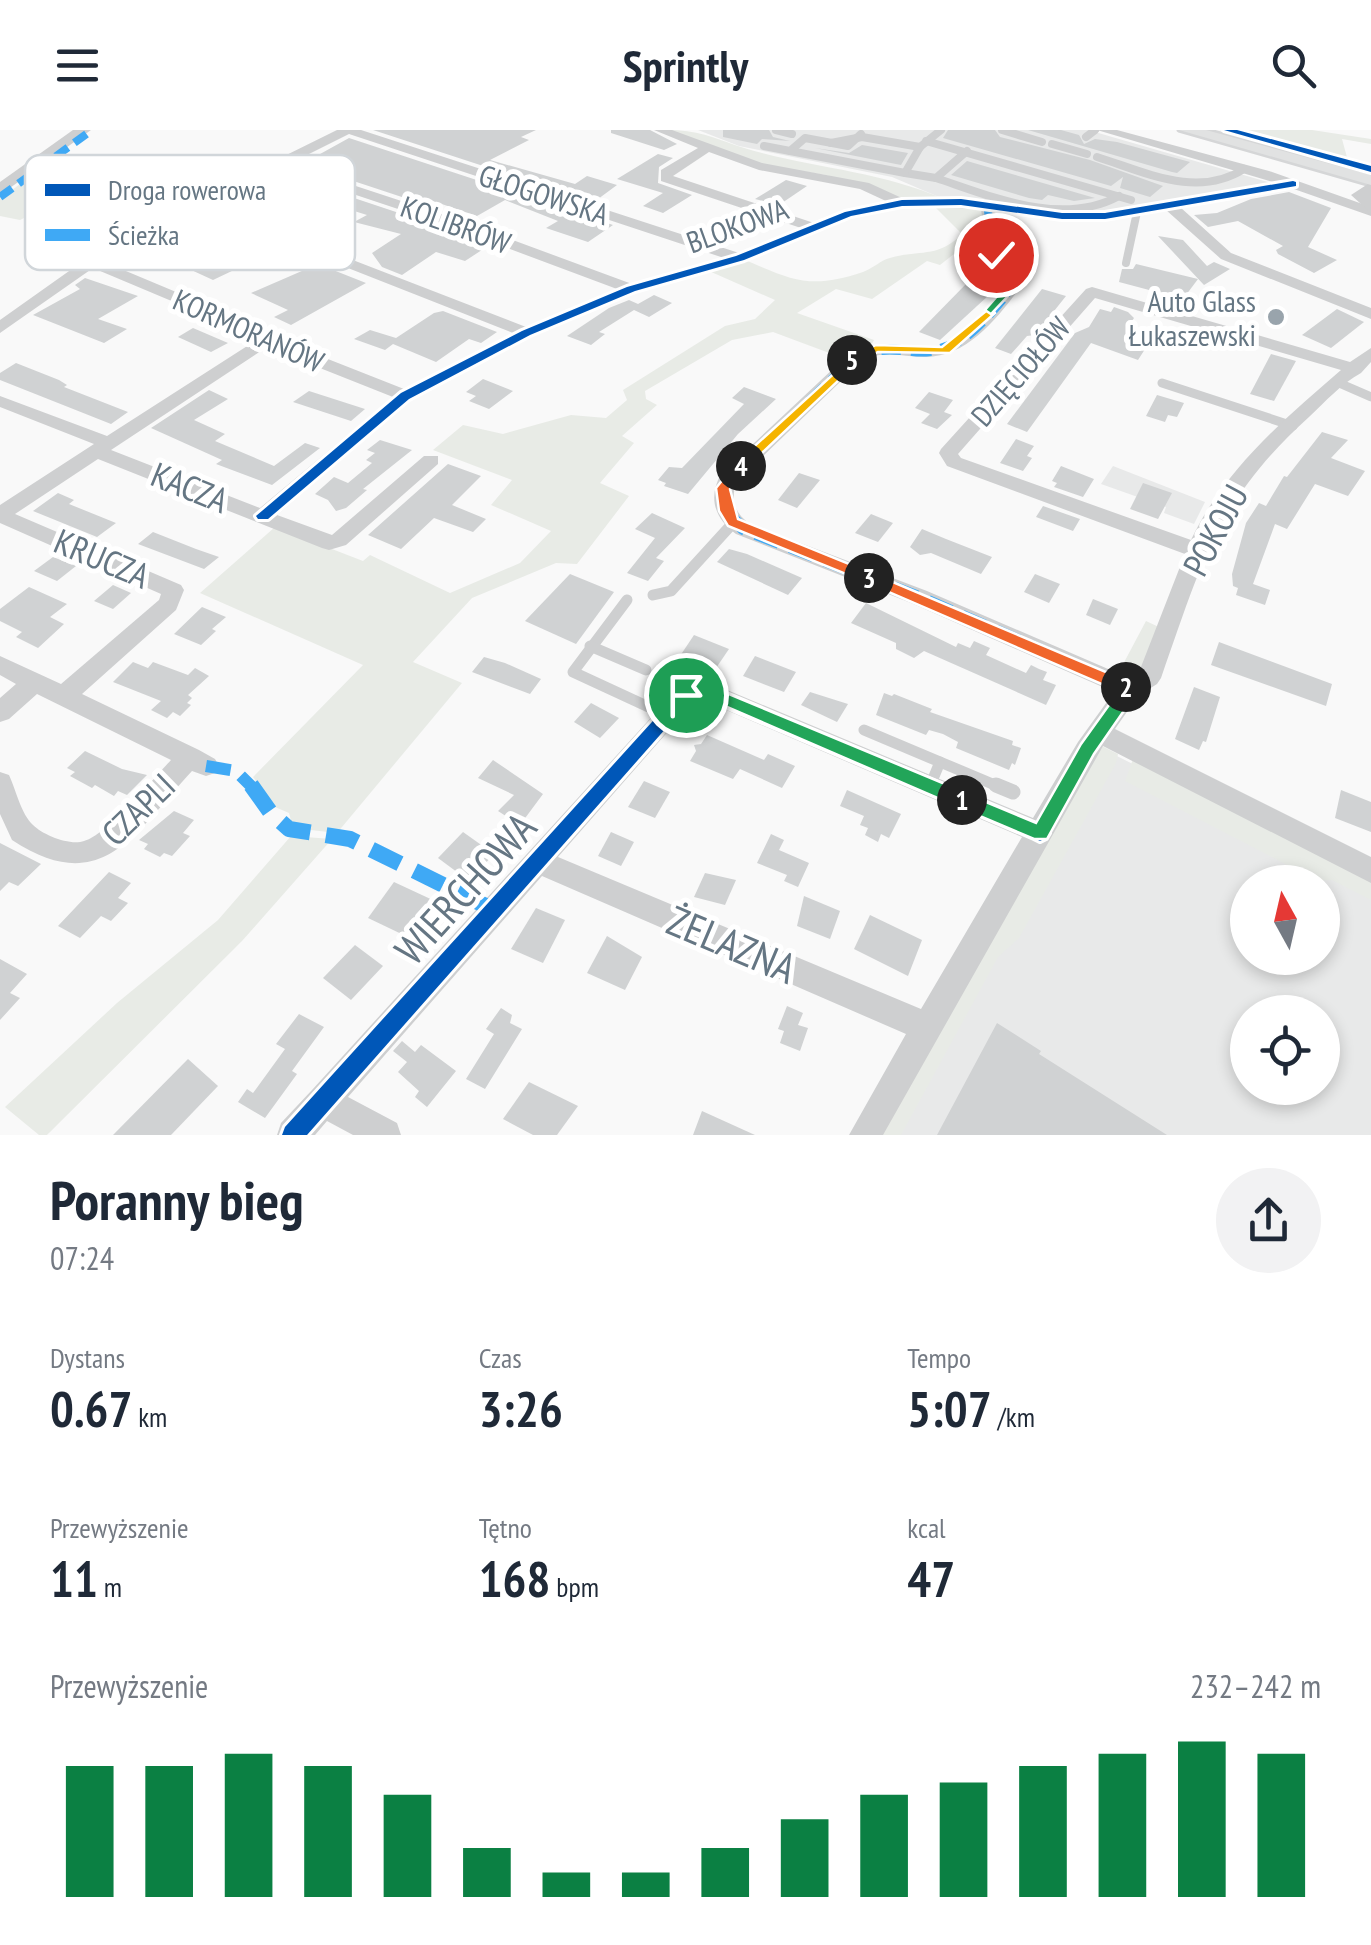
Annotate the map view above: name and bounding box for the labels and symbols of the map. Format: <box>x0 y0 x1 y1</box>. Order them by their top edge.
legend <box>25 155 355 270</box>
street label: GŁOGOWSKA <box>474 155 615 234</box>
text: Droga rowerowa <box>108 171 266 208</box>
street label: KOLIBRÓW <box>396 186 516 262</box>
street label: BLOKOWA <box>681 188 794 261</box>
pin <box>954 213 1039 298</box>
text: Ścieżka <box>108 216 180 253</box>
street label: KORMORANÓW <box>168 279 330 381</box>
place label: Auto Glass Łukaszewski <box>1129 281 1256 354</box>
marker: Auto Glass Łukaszewski <box>1265 306 1287 328</box>
street label: DZIĘCIOŁÓW <box>962 308 1078 434</box>
pin: 5 <box>827 335 877 385</box>
pin: 4 <box>716 441 766 491</box>
street label: KACZA <box>145 451 236 523</box>
street label: POKOJU <box>1172 476 1258 584</box>
street label: KRUCZA <box>47 518 157 599</box>
pin: 3 <box>844 553 894 603</box>
pin <box>644 653 729 738</box>
pin: 2 <box>1101 662 1151 712</box>
street label: CZAPLI <box>91 763 185 855</box>
pin: 1 <box>937 775 987 825</box>
street label: WIERCHOWA <box>382 800 548 976</box>
north arrow <box>1230 865 1340 975</box>
street label: ŻELAZNA <box>659 892 805 996</box>

